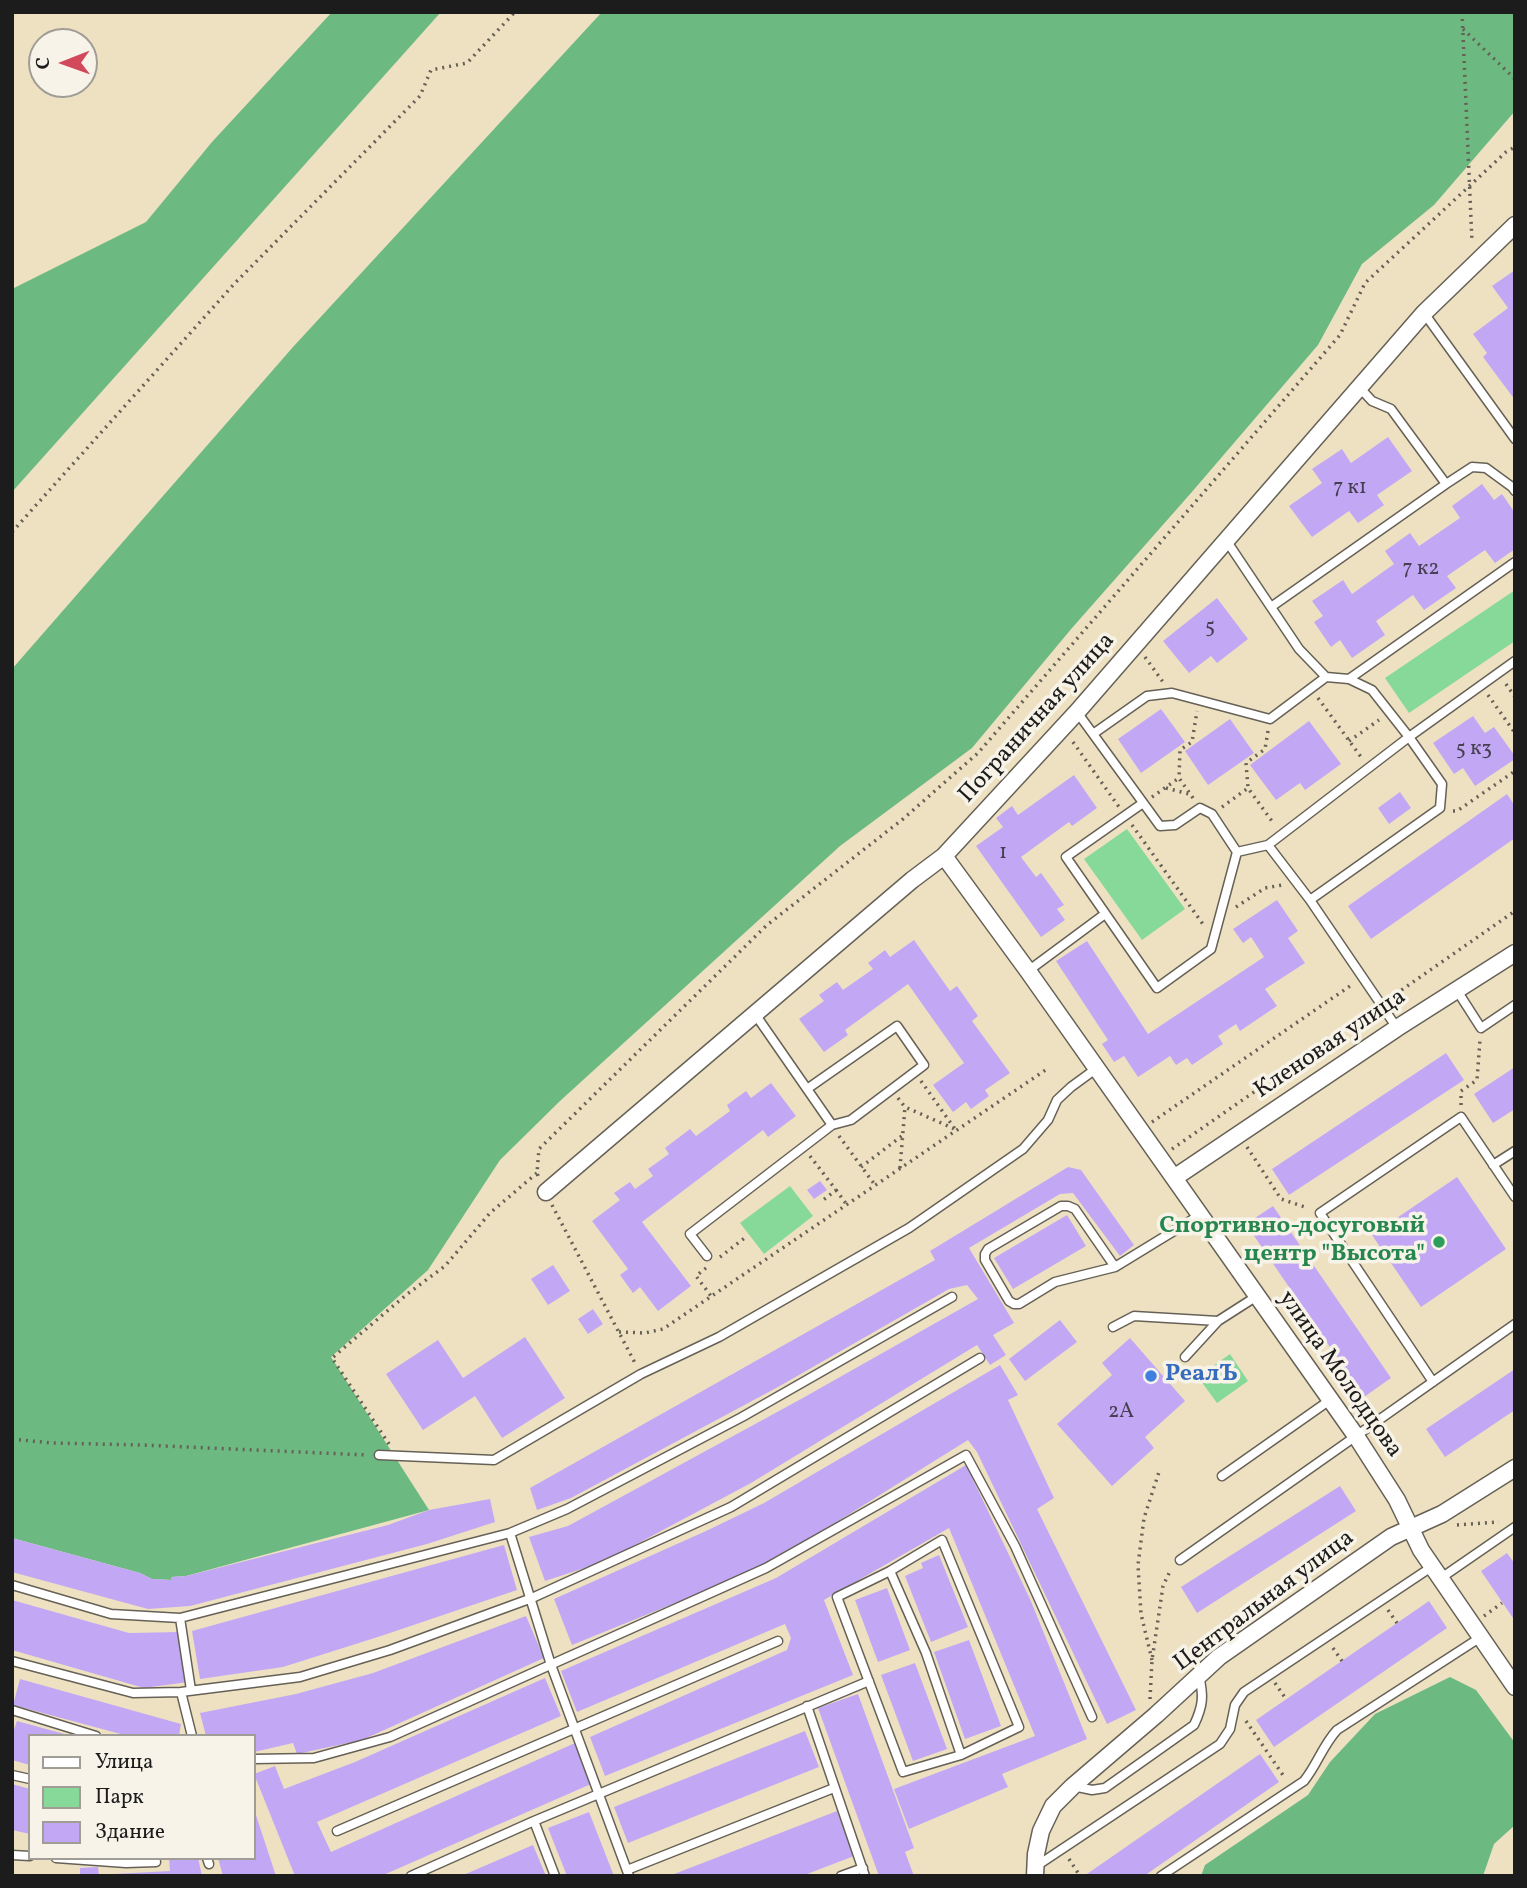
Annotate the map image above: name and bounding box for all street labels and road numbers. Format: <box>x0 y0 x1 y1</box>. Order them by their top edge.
street label: Пограничная улица <box>954 628 1122 810</box>
street label: Кленовая улица <box>1250 984 1412 1106</box>
street label: улица Молодцова <box>1271 1286 1407 1464</box>
street label: Центральная улица <box>1169 1525 1361 1679</box>

